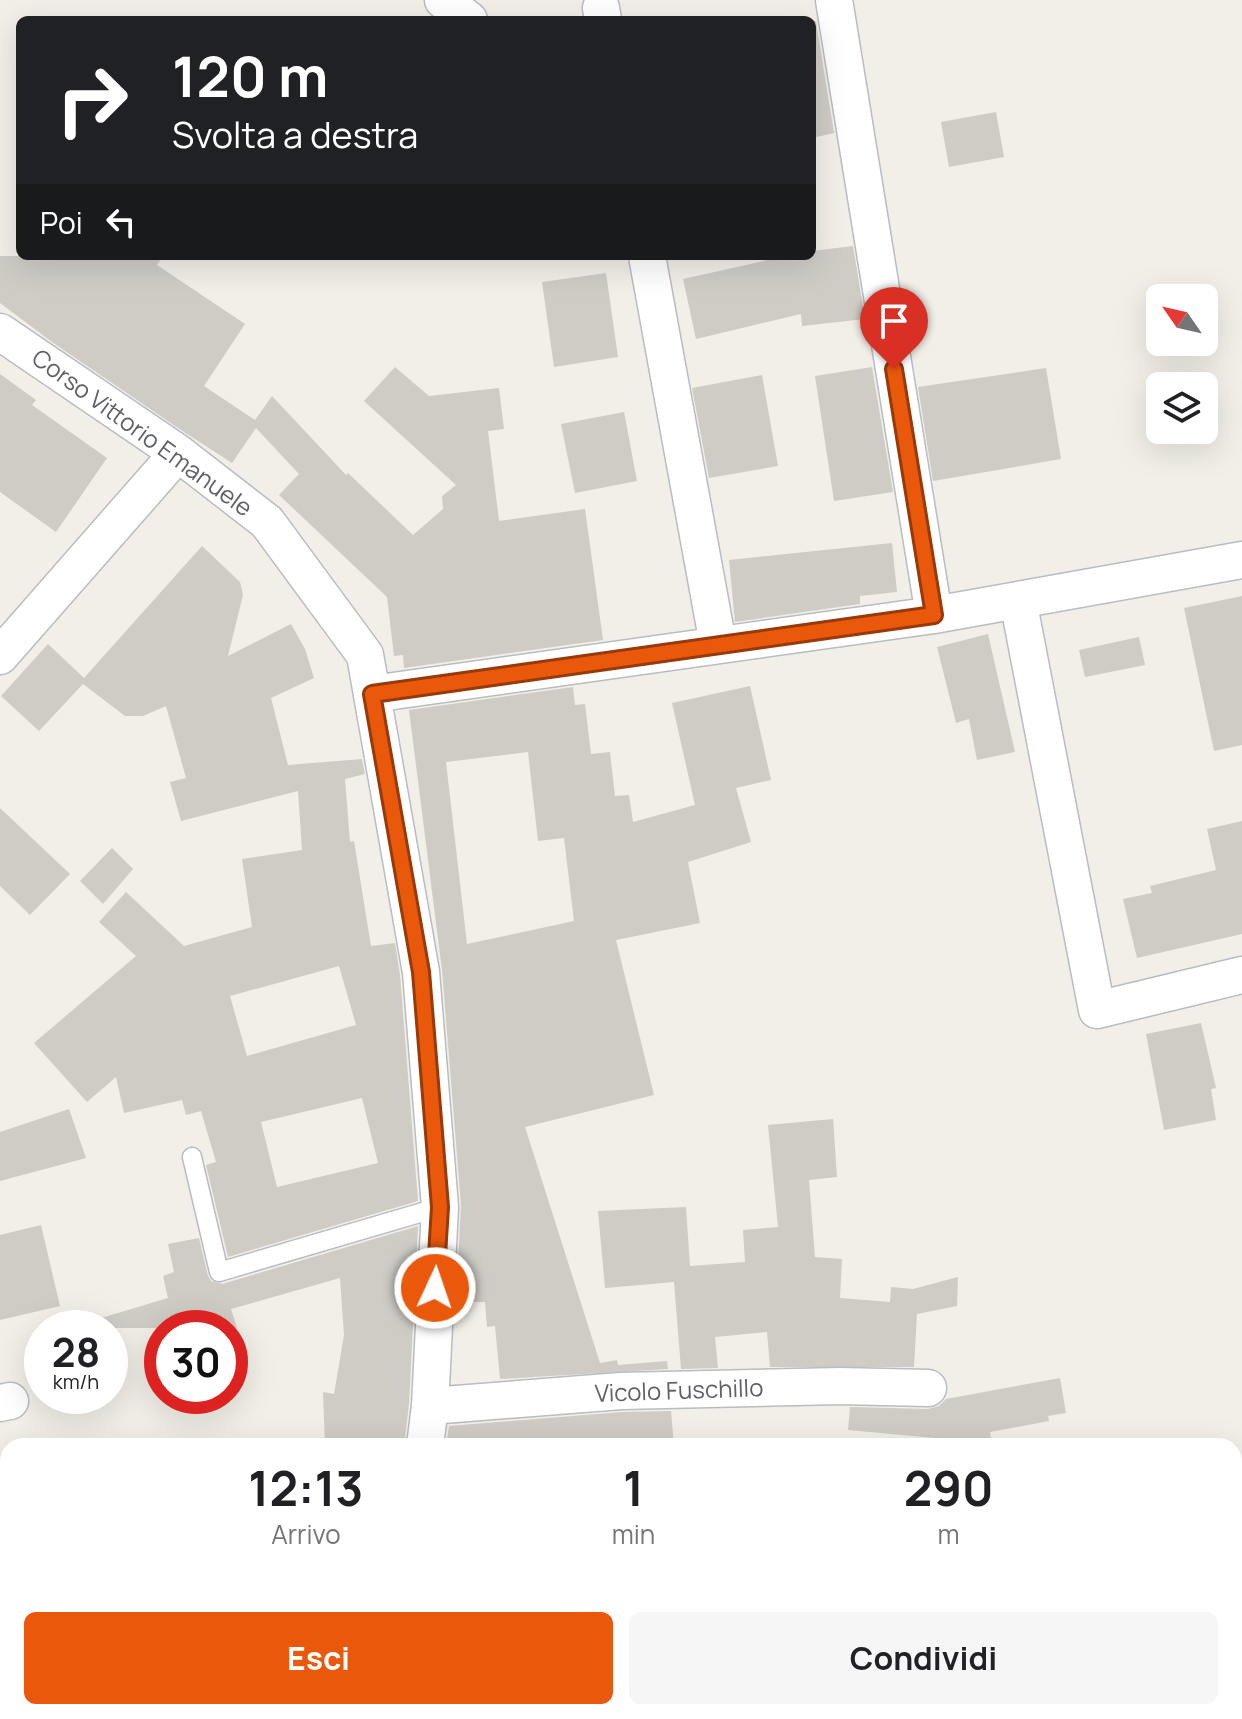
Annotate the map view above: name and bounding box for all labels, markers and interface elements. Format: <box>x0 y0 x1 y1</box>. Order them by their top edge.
text: 120 m <box>172 37 328 114</box>
icon: right <box>40 48 144 152</box>
text: Svolta a destra <box>172 110 418 159</box>
icon: left <box>99 200 143 244</box>
text: Poi <box>40 202 83 243</box>
north arrow <box>1146 284 1218 356</box>
map controls <box>1146 284 1218 444</box>
pin <box>860 287 928 369</box>
icon: arrive <box>872 299 916 343</box>
street label: Corso Vittorio Emanuele <box>26 340 260 523</box>
button: layers <box>1146 372 1218 444</box>
position arrow <box>393 1246 477 1330</box>
speed limit sign: 30 <box>144 1310 248 1414</box>
text: 28 <box>52 1324 100 1379</box>
text: km/h <box>53 1368 99 1395</box>
street label: Vicolo Fuschillo <box>594 1370 764 1409</box>
text: 12:13 <box>248 1455 363 1520</box>
text: 1 <box>623 1455 644 1520</box>
text: 290 <box>904 1455 994 1520</box>
text: Arrivo <box>271 1516 341 1552</box>
text: min <box>612 1516 655 1552</box>
text: m <box>938 1516 960 1552</box>
button: Esci <box>24 1612 613 1704</box>
button: Condividi <box>629 1612 1218 1704</box>

